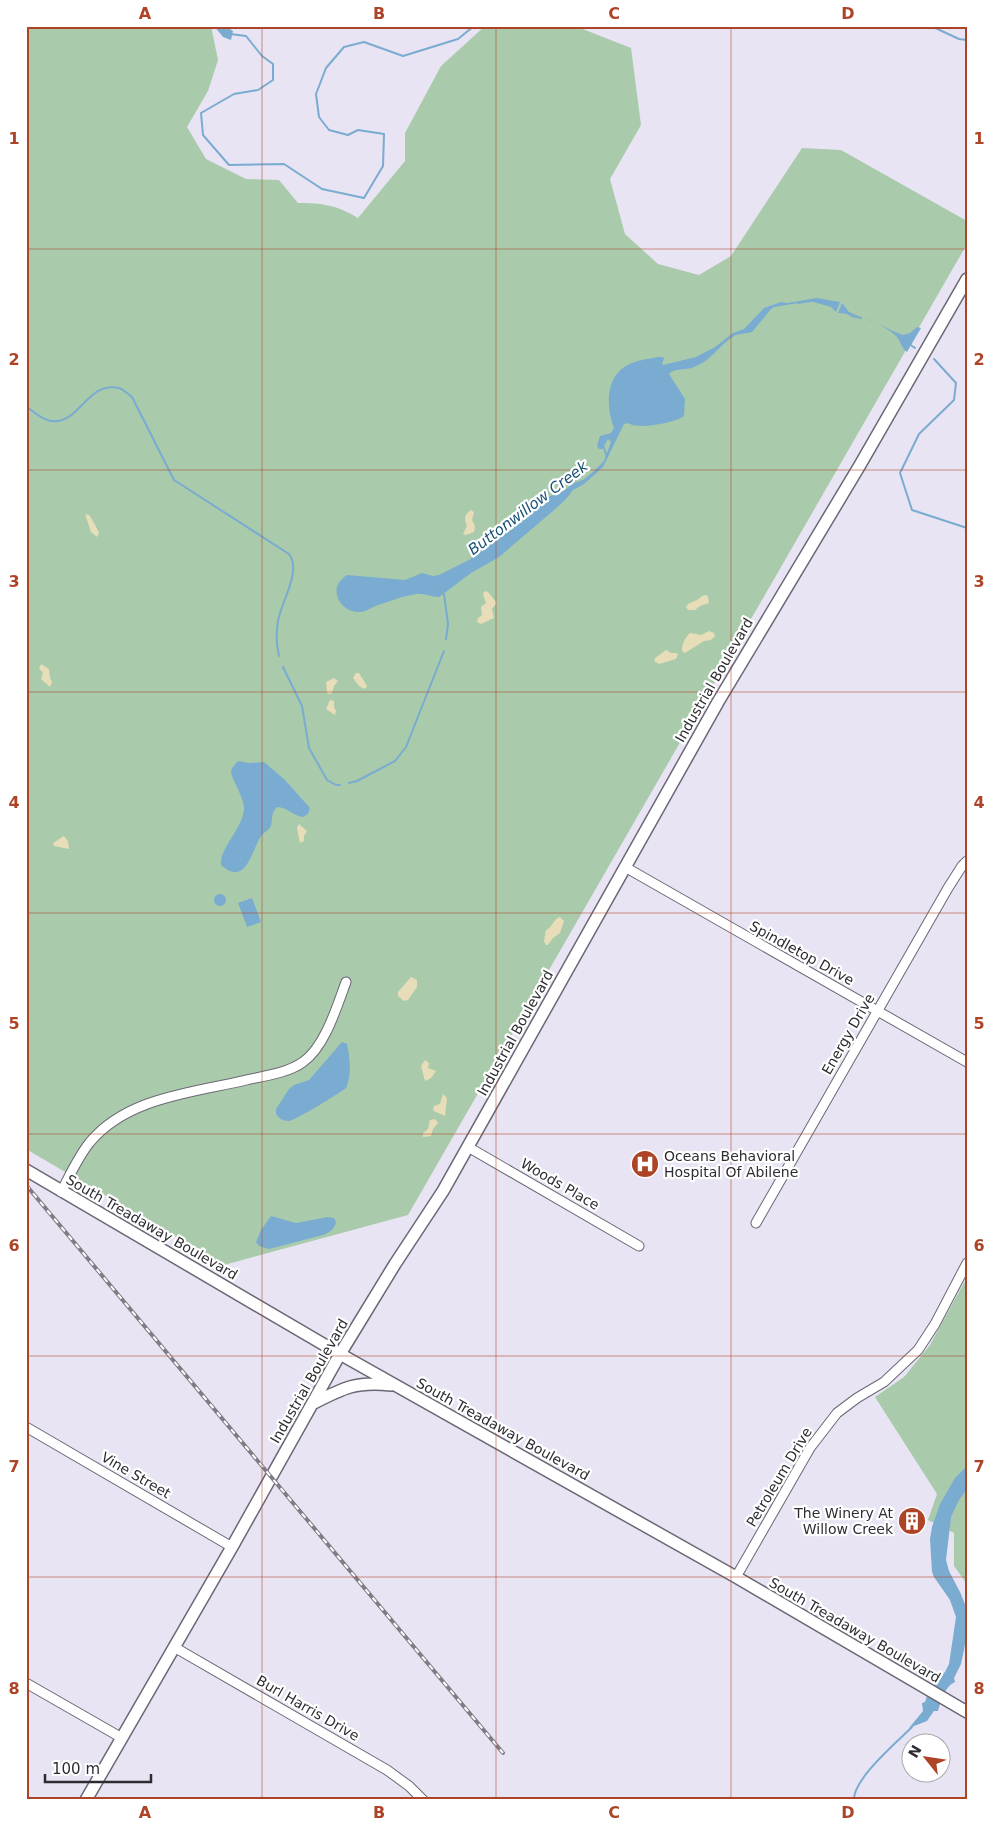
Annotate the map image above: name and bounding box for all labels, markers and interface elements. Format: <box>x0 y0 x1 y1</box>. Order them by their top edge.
text: A <box>139 4 152 23</box>
text: B <box>373 4 385 23</box>
text: C <box>608 4 620 23</box>
text: D <box>841 4 855 23</box>
text: 1 <box>8 129 20 148</box>
text: 1 <box>973 129 985 148</box>
text: 2 <box>8 350 20 369</box>
text: 2 <box>973 350 985 369</box>
water label: Buttonwillow Creek <box>465 456 592 559</box>
text: 3 <box>8 572 20 591</box>
text: 3 <box>973 572 985 591</box>
street label: Industrial Boulevard <box>672 615 756 745</box>
text: 4 <box>8 793 20 812</box>
text: 4 <box>973 793 985 812</box>
street label: Spindletop Drive <box>747 918 857 988</box>
street label: Industrial Boulevard <box>474 967 556 1099</box>
street label: Energy Drive <box>818 991 878 1077</box>
text: 5 <box>8 1014 20 1033</box>
text: 5 <box>973 1014 985 1033</box>
place label: Oceans Behavioral Hospital Of Abilene <box>664 1148 798 1180</box>
hospital icon: Oceans Behavioral Hospital Of Abilene <box>630 1149 660 1179</box>
street label: Woods Place <box>518 1155 602 1213</box>
street label: South Treadaway Boulevard <box>63 1171 241 1283</box>
text: 6 <box>8 1236 20 1255</box>
text: 6 <box>973 1236 985 1255</box>
street label: Industrial Boulevard <box>267 1316 351 1446</box>
street label: South Treadaway Boulevard <box>414 1375 592 1483</box>
street label: Petroleum Drive <box>743 1425 815 1529</box>
street label: Vine Street <box>98 1449 174 1502</box>
text: 7 <box>8 1457 20 1476</box>
text: 7 <box>973 1457 985 1476</box>
place label: The Winery At Willow Creek <box>793 1505 894 1537</box>
building icon: The Winery At Willow Creek <box>897 1506 927 1536</box>
street label: South Treadaway Boulevard <box>766 1574 944 1686</box>
street label: Burl Harris Drive <box>254 1672 362 1744</box>
text: 8 <box>8 1679 20 1698</box>
text: 8 <box>973 1679 985 1698</box>
north arrow <box>900 1734 950 1784</box>
text: N <box>905 1742 925 1761</box>
scale bar <box>45 1751 151 1783</box>
text: 100 m <box>52 1760 100 1778</box>
text: A <box>139 1803 152 1822</box>
text: B <box>373 1803 385 1822</box>
text: C <box>608 1803 620 1822</box>
text: D <box>841 1803 855 1822</box>

